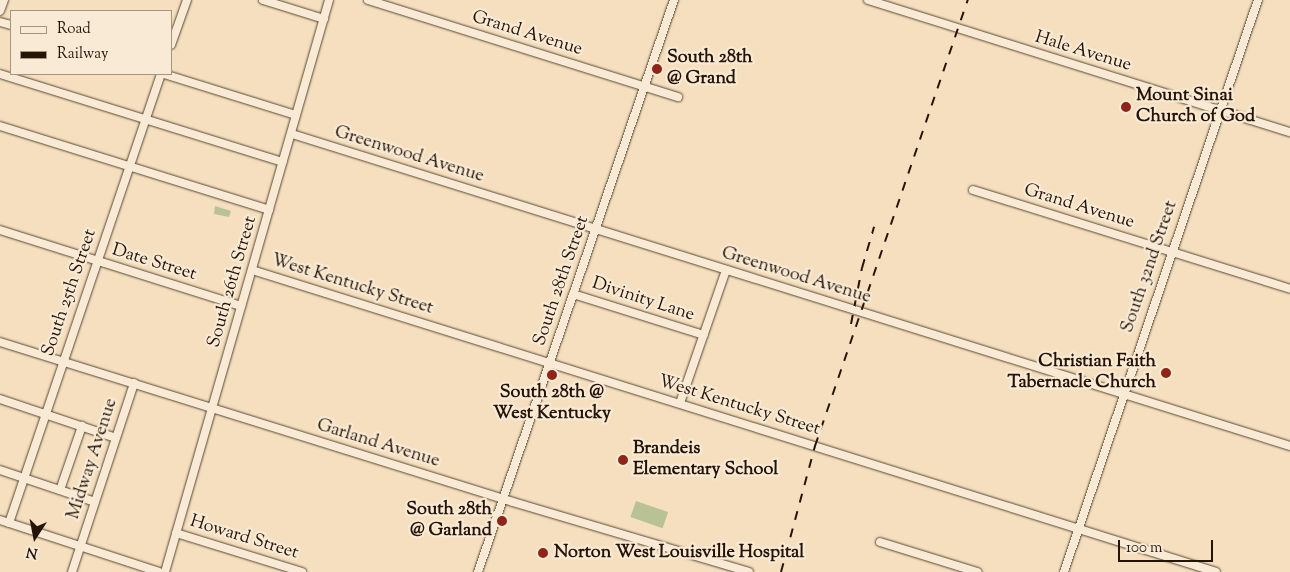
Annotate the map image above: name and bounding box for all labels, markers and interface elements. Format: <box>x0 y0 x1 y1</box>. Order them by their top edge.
street label: Grand Avenue <box>469 7 585 61</box>
legend <box>10 10 172 75</box>
text: Road <box>57 19 91 40</box>
street label: Hale Avenue <box>1032 27 1134 77</box>
text: Railway <box>57 44 108 65</box>
place label: South 28th @ Grand <box>667 48 753 90</box>
marker: South 28th @ Grand <box>651 63 663 75</box>
place label: Mount Sinai Church of God <box>1136 86 1255 128</box>
marker: Mount Sinai Church of God <box>1120 101 1132 113</box>
street label: Greenwood Avenue <box>332 122 486 188</box>
street label: Grand Avenue <box>1021 180 1137 234</box>
street label: South 32nd Street <box>1117 198 1183 336</box>
street label: South 28th Street <box>530 213 594 349</box>
street label: South 26th Street <box>204 214 262 350</box>
street label: South 25th Street <box>38 227 102 359</box>
street label: Date Street <box>109 240 199 286</box>
street label: Greenwood Avenue <box>719 243 873 309</box>
street label: West Kentucky Street <box>268 250 436 320</box>
street label: Divinity Lane <box>589 273 697 327</box>
place label: Christian Faith Tabernacle Church <box>1007 352 1156 394</box>
marker: Christian Faith Tabernacle Church <box>1160 367 1172 379</box>
marker: South 28th @ West Kentucky <box>546 369 558 381</box>
street label: West Kentucky Street <box>655 371 823 441</box>
place label: South 28th @ West Kentucky <box>493 383 611 426</box>
street label: Midway Avenue <box>63 396 123 522</box>
street label: Garland Avenue <box>314 415 442 473</box>
place label: Brandeis Elementary School <box>633 439 778 482</box>
marker: Brandeis Elementary School <box>617 454 629 466</box>
place label: South 28th @ Garland <box>406 500 492 542</box>
street label: Howard Street <box>187 511 301 565</box>
north arrow <box>10 512 60 562</box>
marker: South 28th @ Garland <box>496 515 508 527</box>
scale bar <box>1120 530 1215 562</box>
text: 100 m <box>1126 538 1162 559</box>
text: N <box>25 541 40 563</box>
place label: Norton West Louisville Hospital <box>554 542 804 564</box>
marker: Norton West Louisville Hospital <box>536 546 550 560</box>

